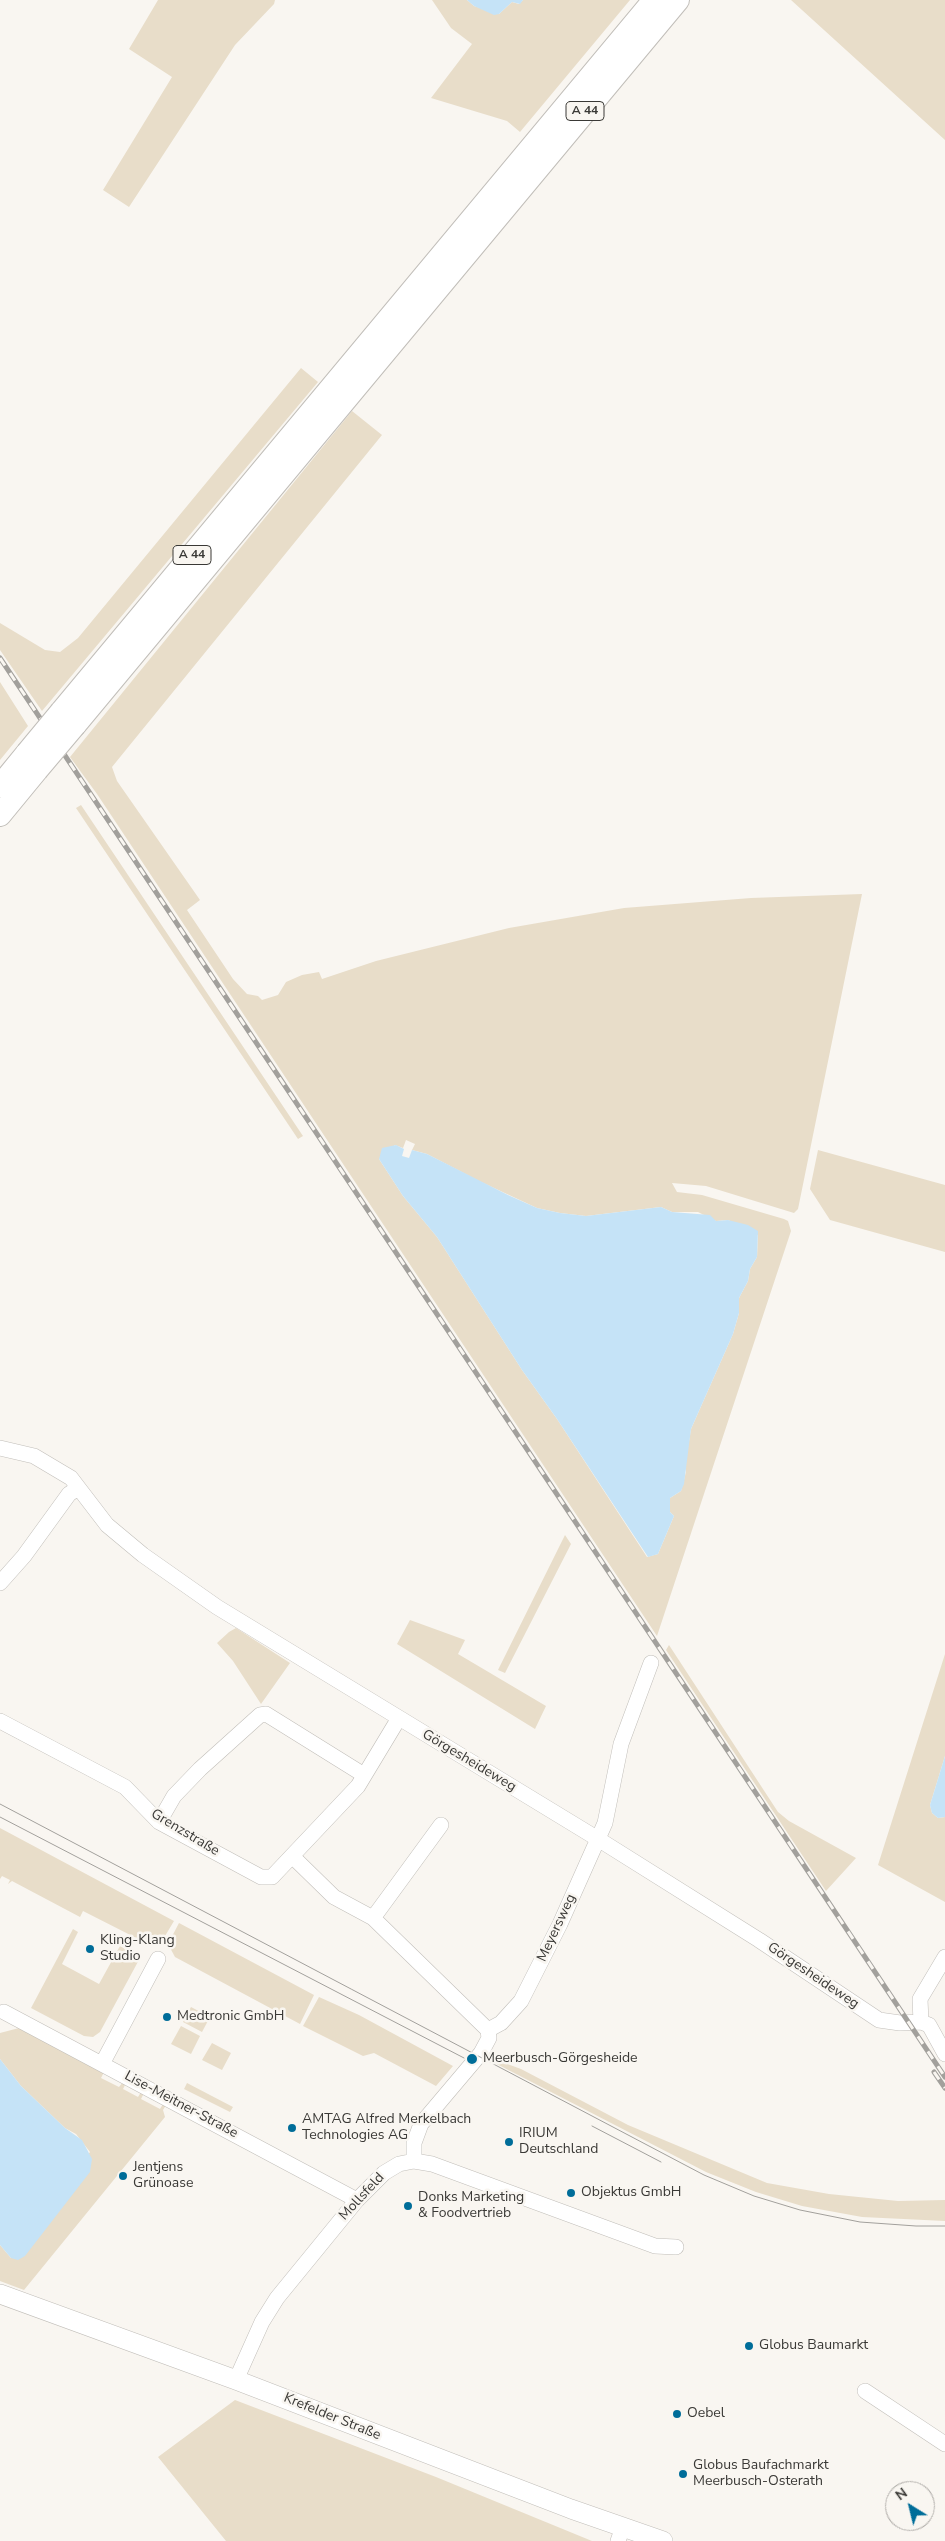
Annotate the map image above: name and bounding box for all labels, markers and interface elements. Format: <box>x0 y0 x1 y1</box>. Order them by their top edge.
road number: A 44 <box>566 102 604 120</box>
road number: A 44 <box>173 546 211 564</box>
street label: Görgesheideweg <box>419 1726 519 1796</box>
street label: Grenzstraße <box>148 1806 222 1860</box>
street label: Meyersweg <box>534 1891 580 1965</box>
place label: Kling-Klang Studio <box>100 1933 175 1965</box>
street label: Görgesheideweg <box>764 1939 862 2013</box>
marker: Kling-Klang Studio <box>84 1943 96 1955</box>
place label: Medtronic GmbH <box>177 2009 284 2025</box>
marker: Medtronic GmbH <box>161 2011 173 2023</box>
place label: Meerbusch-Görgesheide <box>483 2051 638 2067</box>
marker: Meerbusch-Görgesheide <box>465 2052 479 2066</box>
street label: Lise-Meitner-Straße <box>121 2068 241 2142</box>
place label: AMTAG Alfred Merkelbach Technologies AG <box>302 2112 471 2144</box>
marker: AMTAG Alfred Merkelbach Technologies AG <box>286 2122 298 2134</box>
place label: IRIUM Deutschland <box>519 2126 598 2158</box>
marker: IRIUM Deutschland <box>503 2136 515 2148</box>
place label: Jentjens Grünoase <box>133 2160 193 2192</box>
marker: Jentjens Grünoase <box>117 2170 129 2182</box>
street label: Mollsfeld <box>336 2170 388 2224</box>
place label: Objektus GmbH <box>581 2185 682 2201</box>
marker: Objektus GmbH <box>565 2187 577 2199</box>
place label: Donks Marketing & Foodvertrieb <box>418 2190 524 2222</box>
marker: Donks Marketing & Foodvertrieb <box>402 2200 414 2212</box>
place label: Globus Baumarkt <box>759 2338 868 2354</box>
marker: Globus Baumarkt <box>743 2340 755 2352</box>
street label: Krefelder Straße <box>281 2390 383 2444</box>
place label: Oebel <box>687 2406 725 2422</box>
marker: Oebel <box>671 2408 683 2420</box>
place label: Globus Baufachmarkt Meerbusch-Osterath <box>693 2458 829 2490</box>
marker: Globus Baufachmarkt Meerbusch-Osterath <box>677 2468 689 2480</box>
north arrow <box>885 2481 935 2531</box>
text: N <box>892 2484 911 2505</box>

